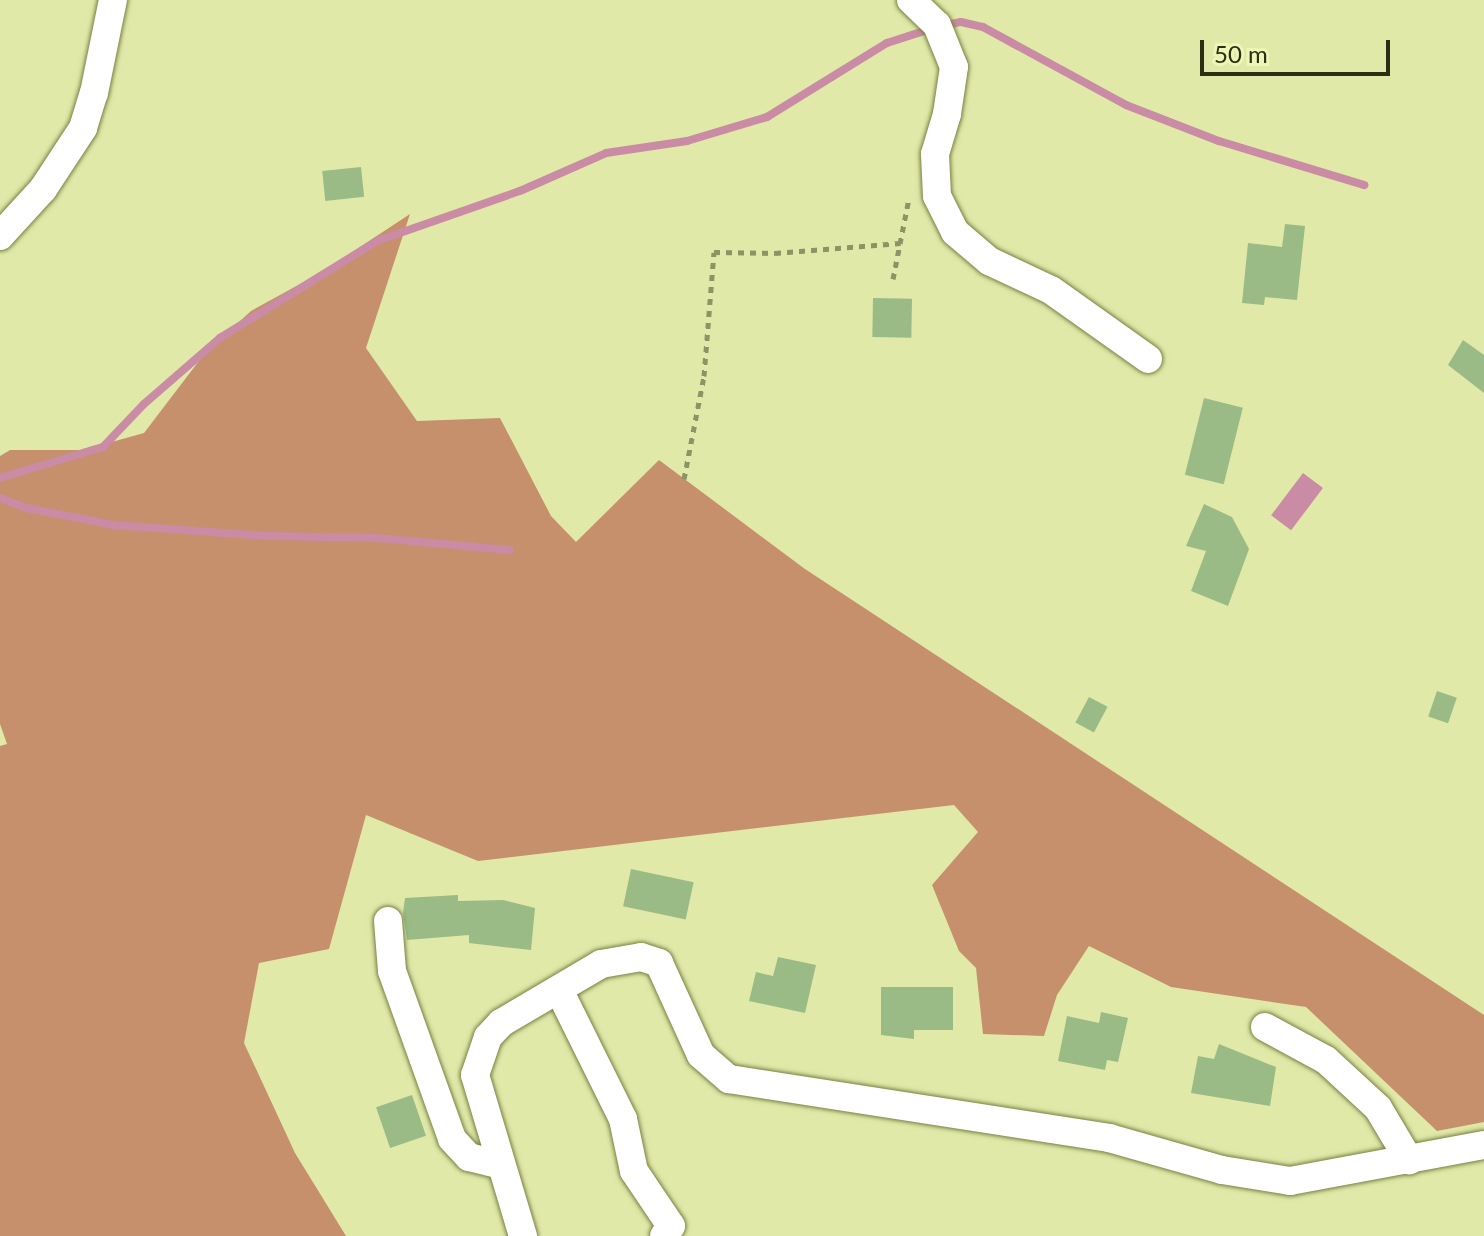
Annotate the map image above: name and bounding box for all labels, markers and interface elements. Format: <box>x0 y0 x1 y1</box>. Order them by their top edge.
scale bar <box>1204 24 1394 74</box>
text: 50 m <box>1214 39 1268 68</box>

